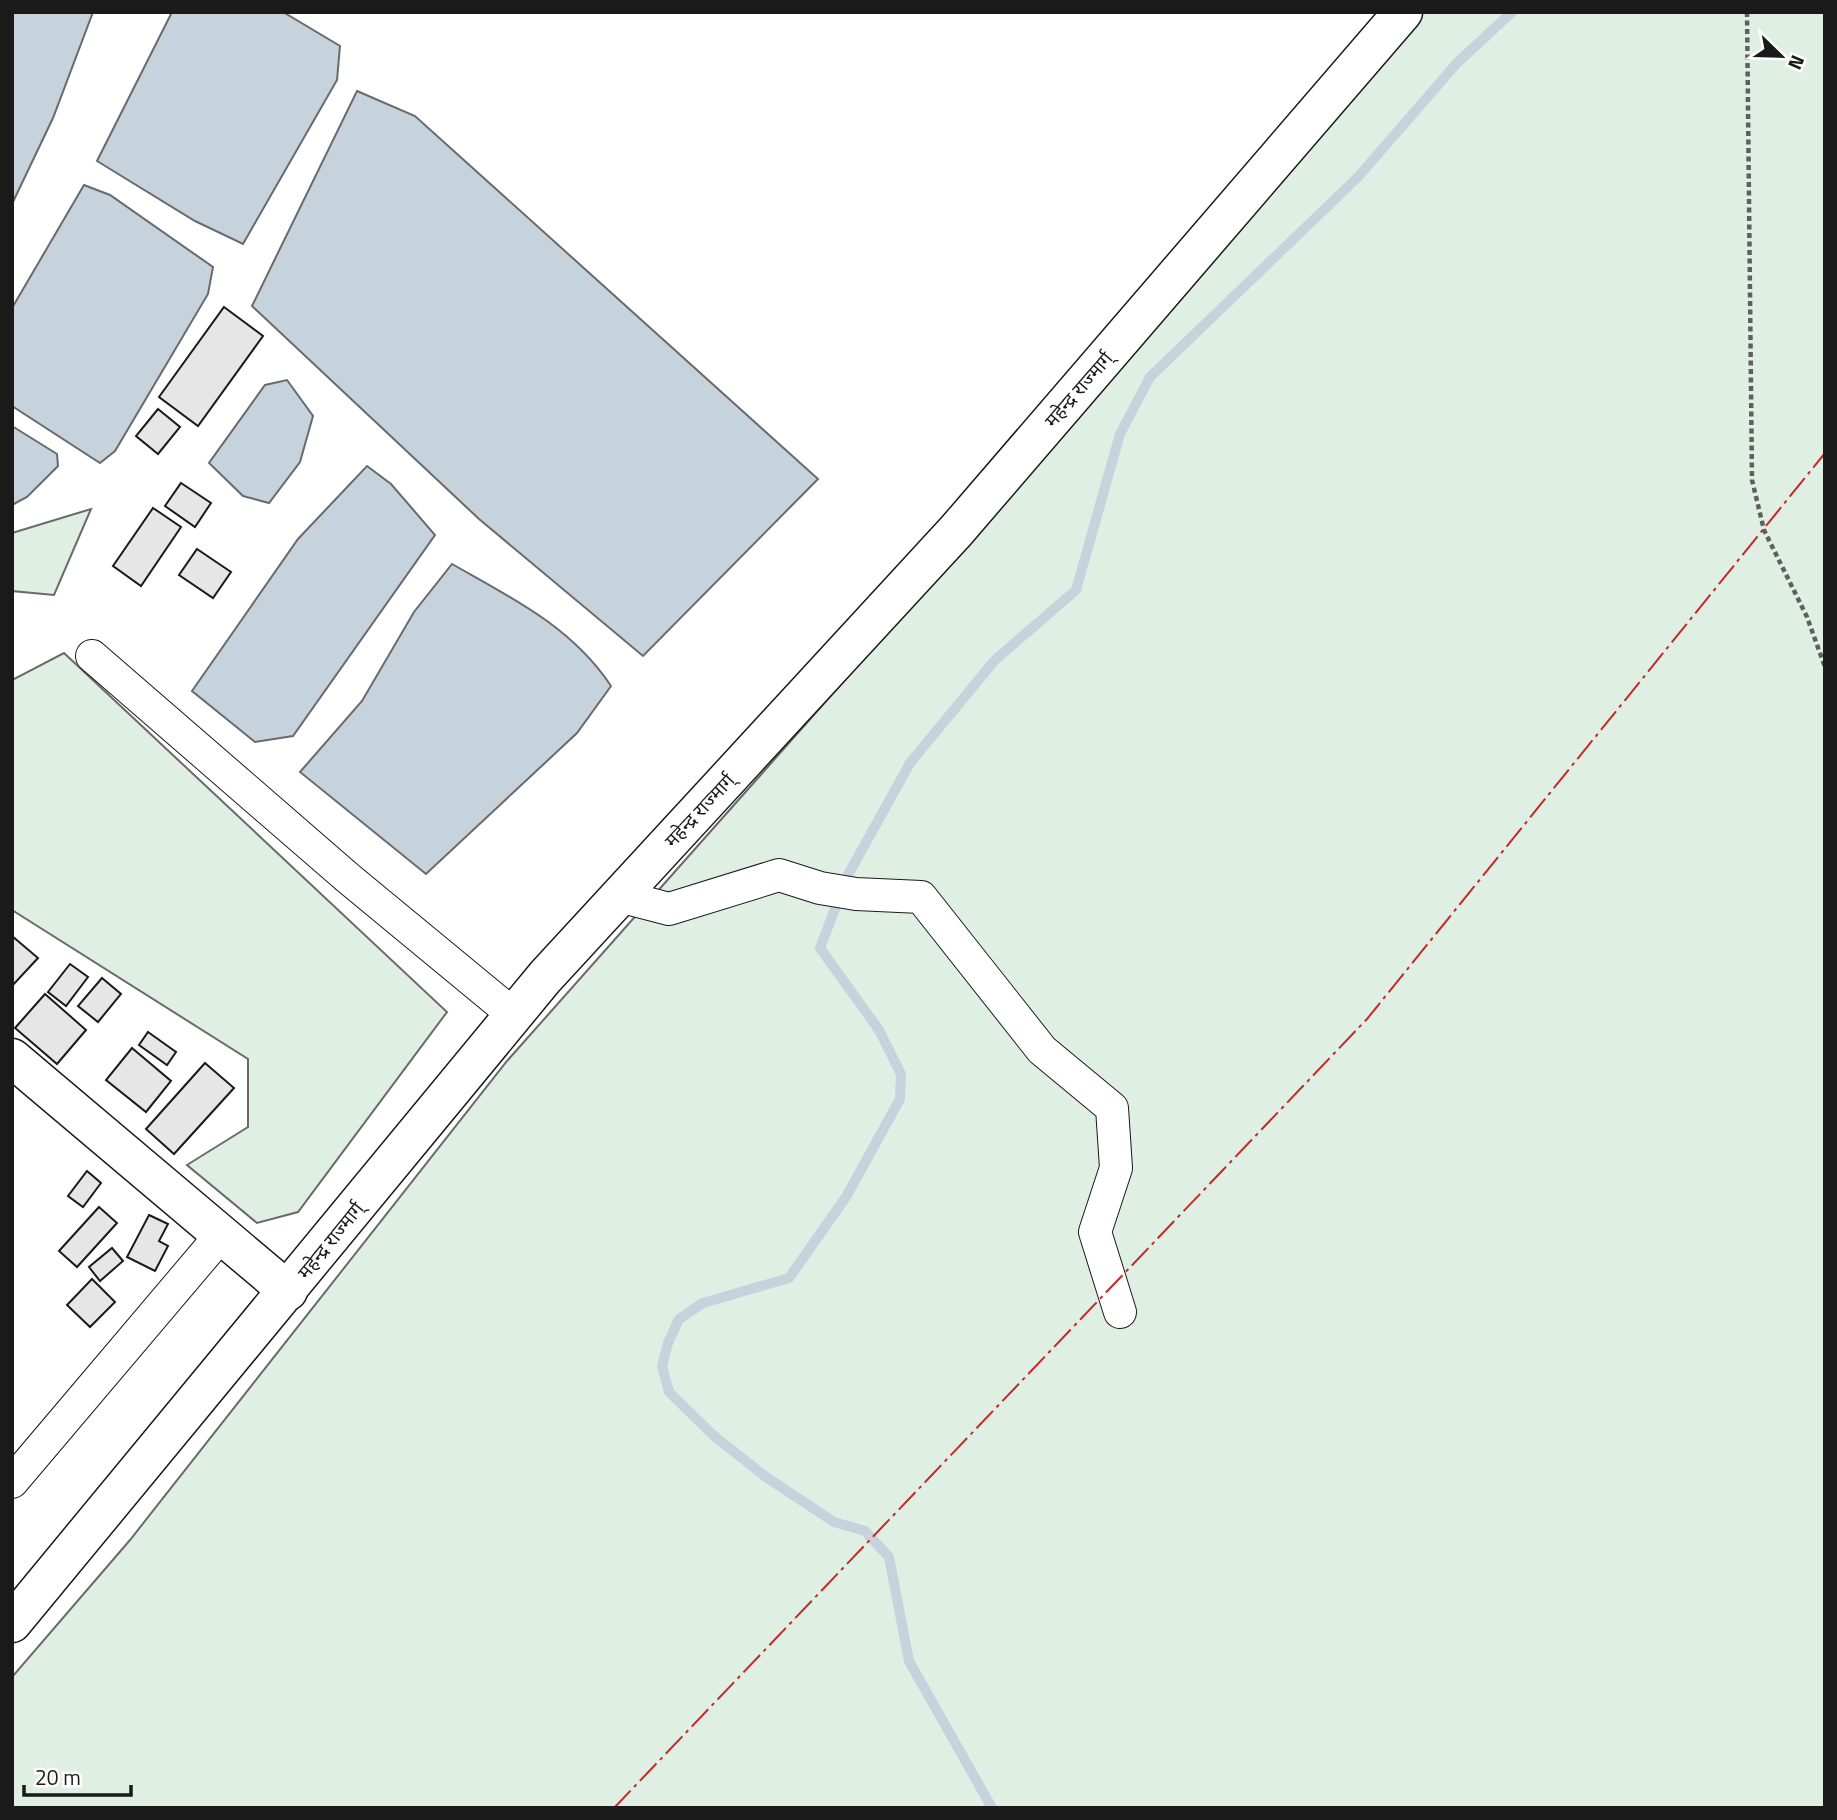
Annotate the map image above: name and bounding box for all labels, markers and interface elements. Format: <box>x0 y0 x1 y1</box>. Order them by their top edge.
north arrow <box>1746 21 1816 91</box>
text: N <box>1781 51 1813 75</box>
street label: महेन्द्र राज्मार्ग् <box>1037 342 1121 433</box>
street label: महेन्द्र राज्मार्ग् <box>657 764 743 854</box>
street label: महेन्द्र राज्मार्ग् <box>290 1193 372 1285</box>
scale bar <box>24 1754 131 1798</box>
text: 20 m <box>35 1761 81 1793</box>

